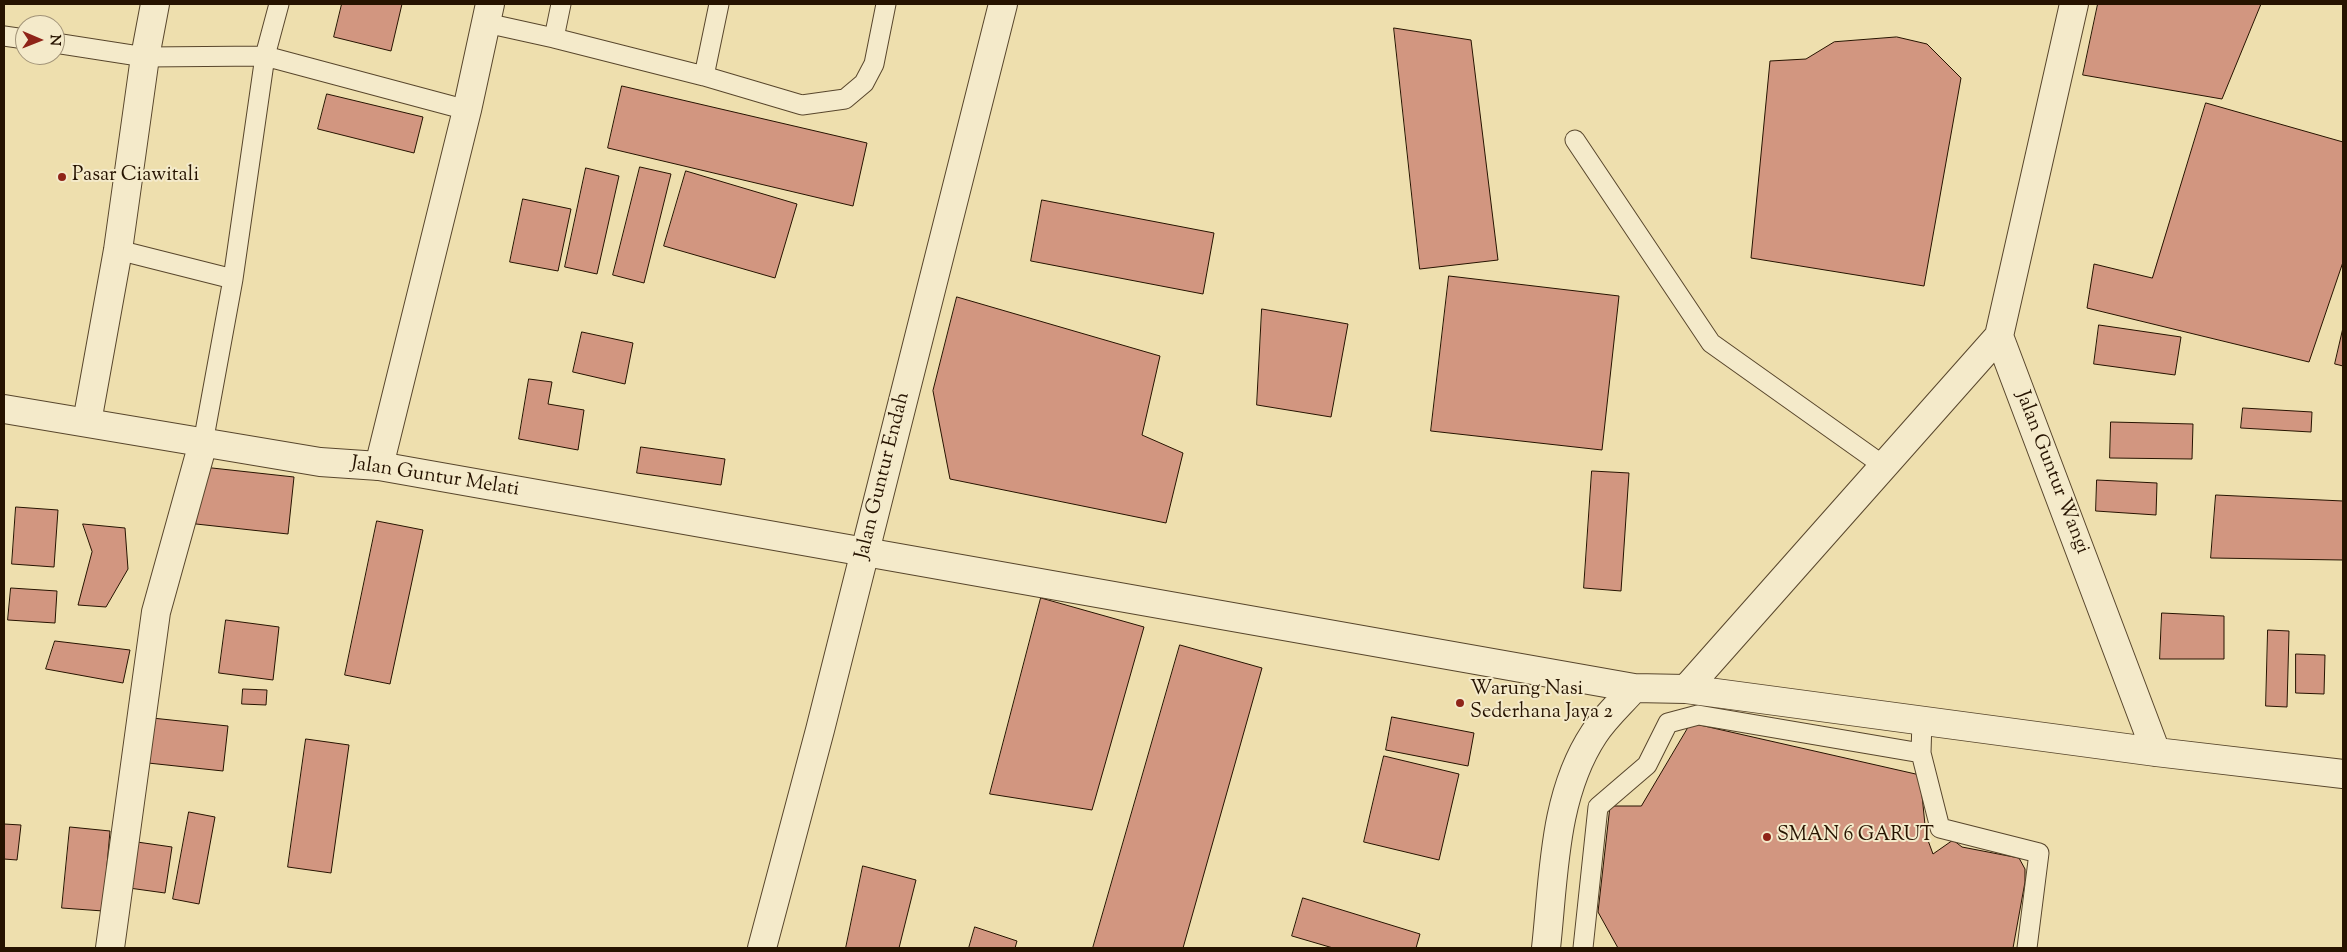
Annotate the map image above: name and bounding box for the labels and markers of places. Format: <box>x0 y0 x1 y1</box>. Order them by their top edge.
place label: Pasar Ciawitali <box>72 165 199 189</box>
marker: Pasar Ciawitali <box>56 171 68 183</box>
place label: Warung Nasi Sederhana Jaya 2 <box>1470 679 1613 726</box>
marker: Warung Nasi Sederhana Jaya 2 <box>1454 697 1466 709</box>
place label: SMAN 6 GARUT <box>1777 825 1934 849</box>
marker: SMAN 6 GARUT <box>1761 831 1773 843</box>

